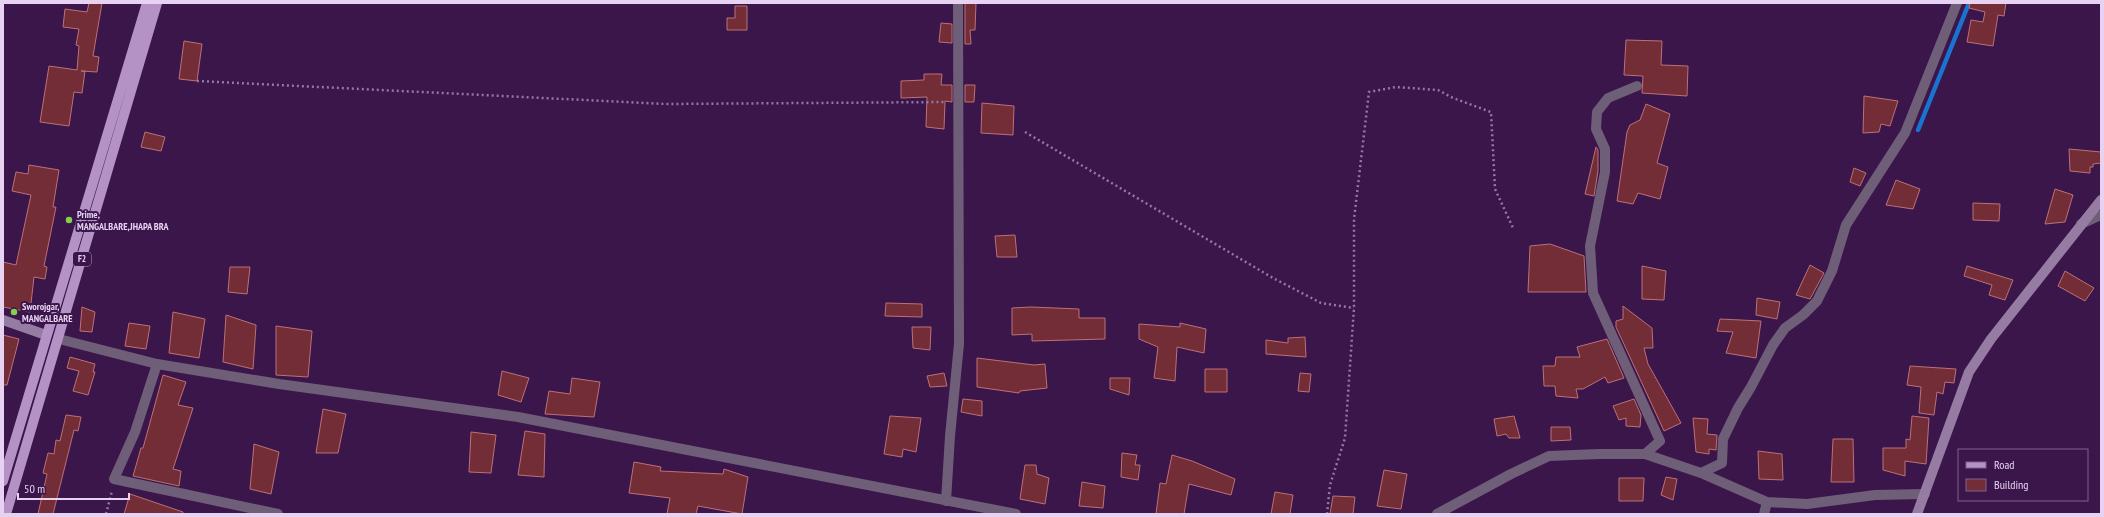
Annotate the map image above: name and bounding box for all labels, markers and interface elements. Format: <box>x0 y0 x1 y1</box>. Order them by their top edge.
place label: Prime, MANGALBARE,JHAPA BRA <box>77 208 169 233</box>
marker: Prime, MANGALBARE,JHAPA BRA <box>64 215 74 225</box>
road number: F2 <box>73 252 91 266</box>
place label: Sworojgar, MANGALBARE <box>22 300 73 325</box>
marker: Sworojgar, MANGALBARE <box>9 307 19 317</box>
legend <box>1958 449 2088 501</box>
text: Road <box>1994 457 2014 472</box>
scale bar <box>18 475 129 501</box>
text: Building <box>1994 477 2029 492</box>
text: 50 m <box>24 481 45 496</box>

